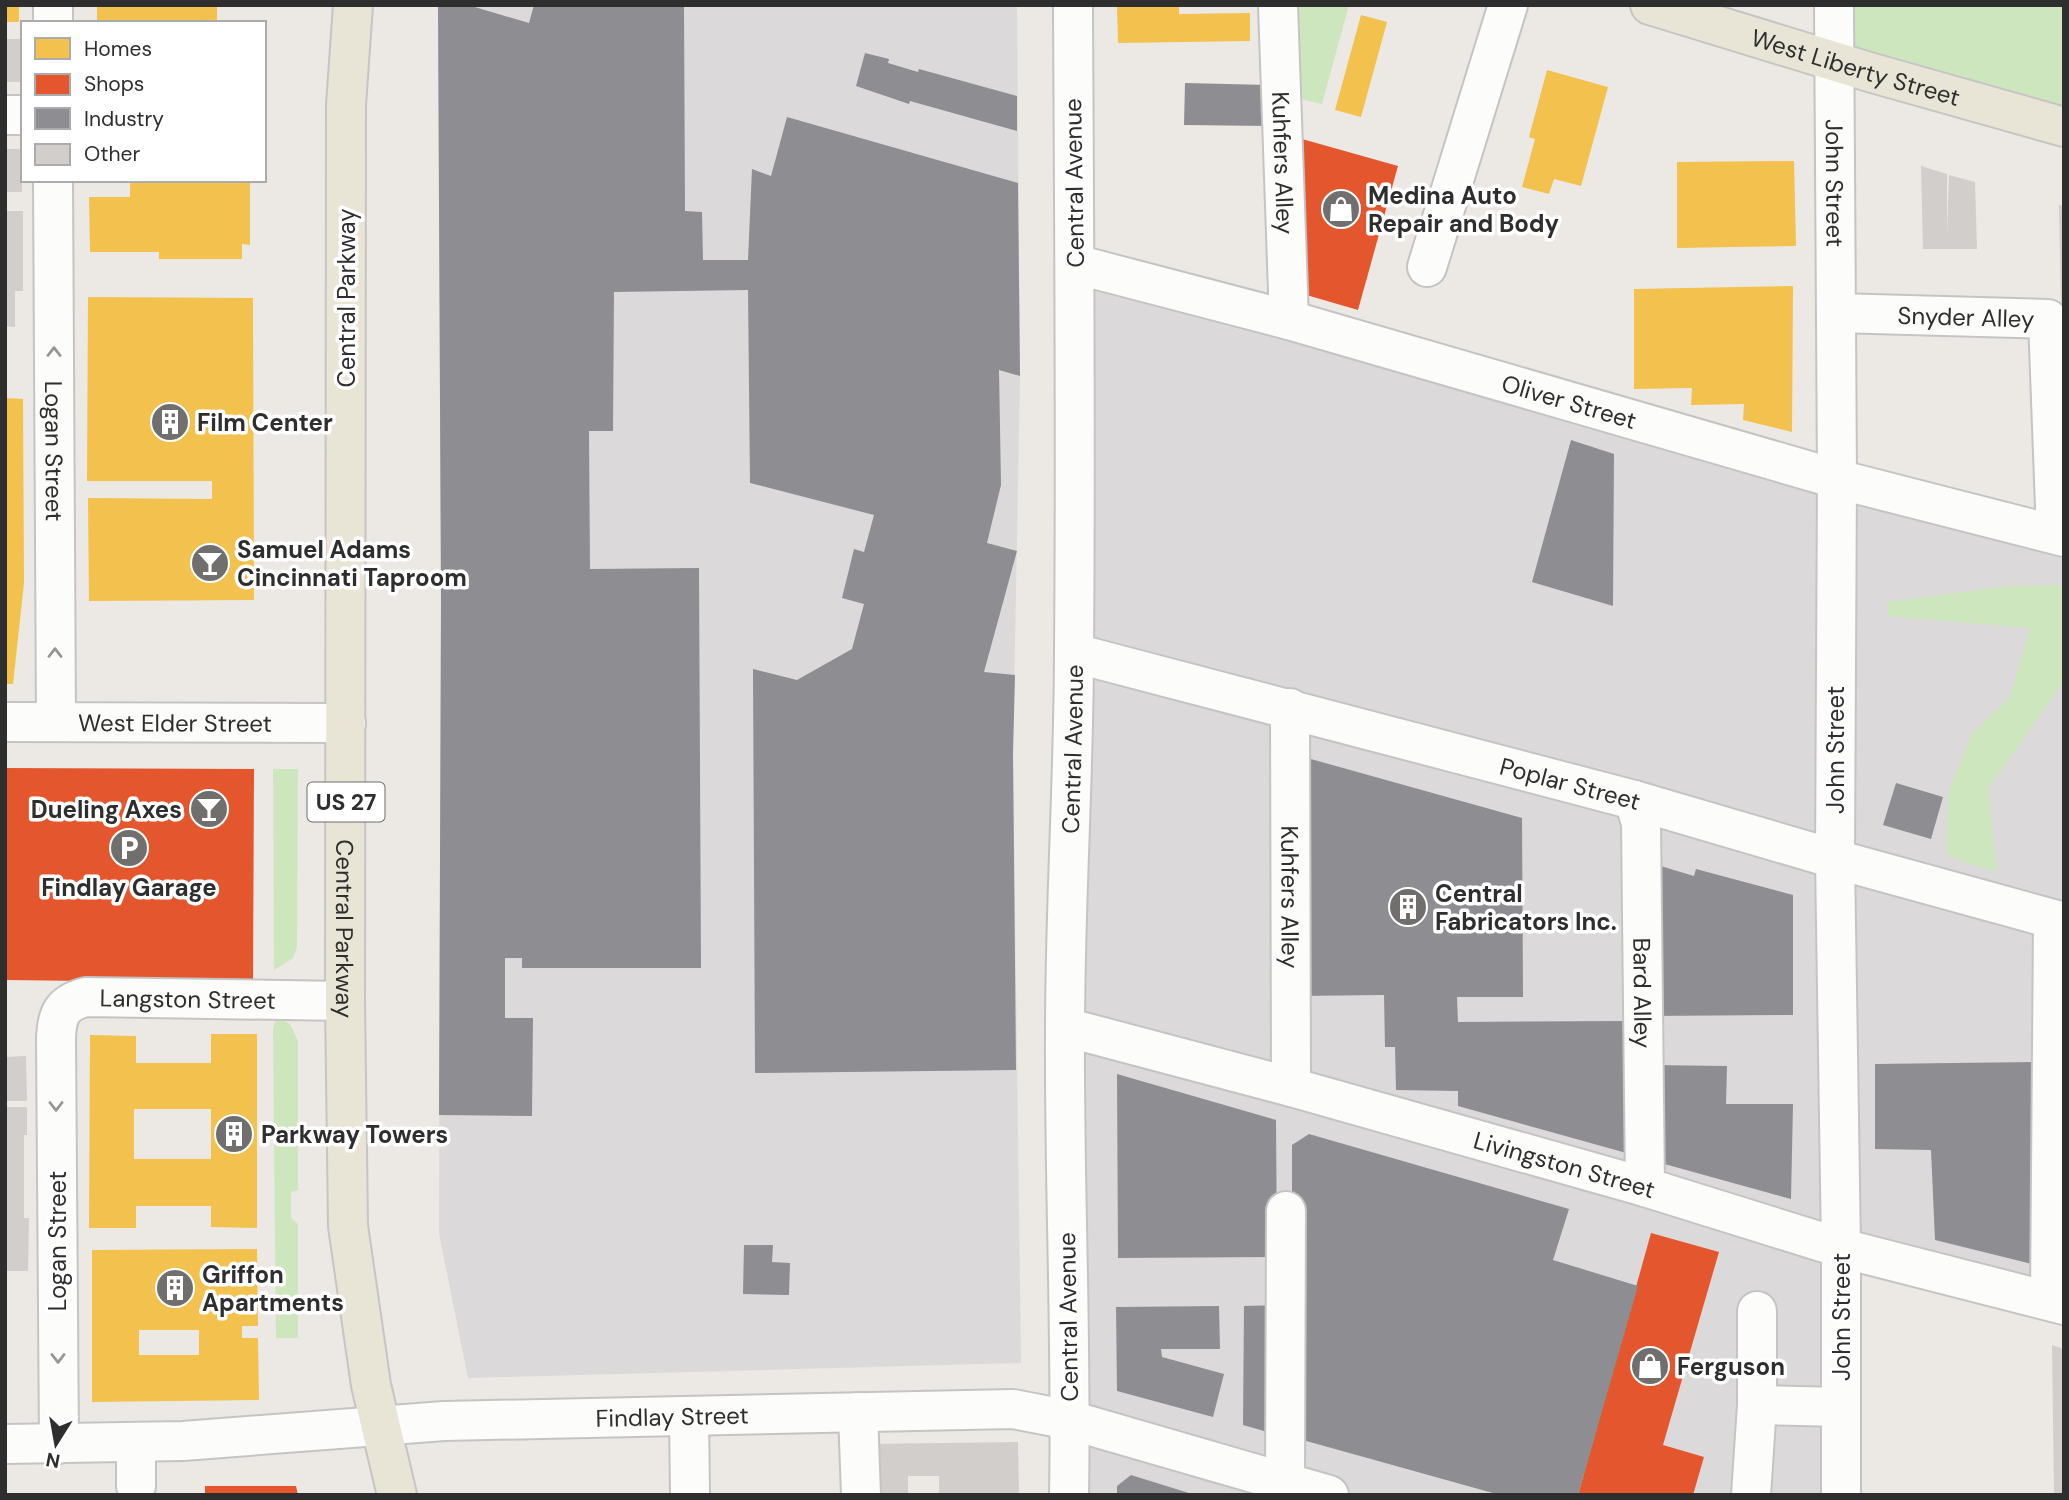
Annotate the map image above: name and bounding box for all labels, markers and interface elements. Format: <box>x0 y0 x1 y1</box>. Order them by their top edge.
legend <box>21 21 266 182</box>
street label: West Liberty Street <box>1748 21 1964 112</box>
text: Homes <box>84 35 152 63</box>
text: Shops <box>84 70 144 98</box>
street label: Kuhfers Alley <box>1266 91 1302 235</box>
street label: Central Avenue <box>1057 98 1091 268</box>
text: Industry <box>84 105 164 133</box>
street label: John Street <box>1819 119 1851 247</box>
text: Other <box>84 140 140 168</box>
place label: Medina Auto Repair and Body <box>1368 180 1560 239</box>
shop icon: Medina Auto Repair and Body <box>1320 188 1362 230</box>
street label: Central Parkway <box>331 208 362 388</box>
street label: Snyder Alley <box>1897 299 2035 334</box>
one-way arrow <box>46 346 62 357</box>
street label: Oliver Street <box>1498 367 1640 436</box>
street label: Logan Street <box>39 381 70 521</box>
building icon: Film Center <box>149 401 191 443</box>
place label: Film Center <box>197 407 333 438</box>
place label: Samuel Adams Cincinnati Taproom <box>237 534 467 593</box>
bar icon: Samuel Adams Cincinnati Taproom <box>189 542 231 584</box>
one-way arrow <box>47 647 63 658</box>
street label: Central Avenue <box>1054 664 1089 834</box>
street label: John Street <box>1820 686 1851 814</box>
street label: West Elder Street <box>78 707 272 738</box>
street label: Poplar Street <box>1496 750 1644 817</box>
road number: US 27 <box>308 782 384 822</box>
bar icon: Dueling Axes <box>188 788 230 830</box>
place label: Dueling Axes <box>31 794 182 825</box>
street label: Kuhfers Alley <box>1275 825 1306 969</box>
parking icon: Findlay Garage <box>108 827 150 869</box>
street label: Central Parkway <box>329 839 361 1019</box>
place label: Findlay Garage <box>41 872 217 903</box>
place label: Central Fabricators Inc. <box>1435 878 1617 937</box>
building icon: Central Fabricators Inc. <box>1387 886 1429 928</box>
street label: Bard Alley <box>1627 937 1659 1048</box>
street label: Langston Street <box>99 982 276 1015</box>
one-way arrow <box>48 1102 64 1112</box>
building icon: Parkway Towers <box>213 1113 255 1155</box>
place label: Parkway Towers <box>261 1119 448 1150</box>
street label: Livingston Street <box>1470 1124 1659 1205</box>
street label: Logan Street <box>42 1171 73 1311</box>
street label: Central Avenue <box>1051 1232 1085 1402</box>
street label: John Street <box>1826 1253 1857 1381</box>
place label: Griffon Apartments <box>202 1259 344 1318</box>
building icon: Griffon Apartments <box>154 1267 196 1309</box>
shop icon: Ferguson <box>1629 1345 1671 1387</box>
place label: Ferguson <box>1677 1351 1785 1382</box>
one-way arrow <box>50 1354 66 1364</box>
street label: Findlay Street <box>595 1399 749 1433</box>
north arrow <box>21 1409 91 1479</box>
text: N <box>44 1447 62 1474</box>

